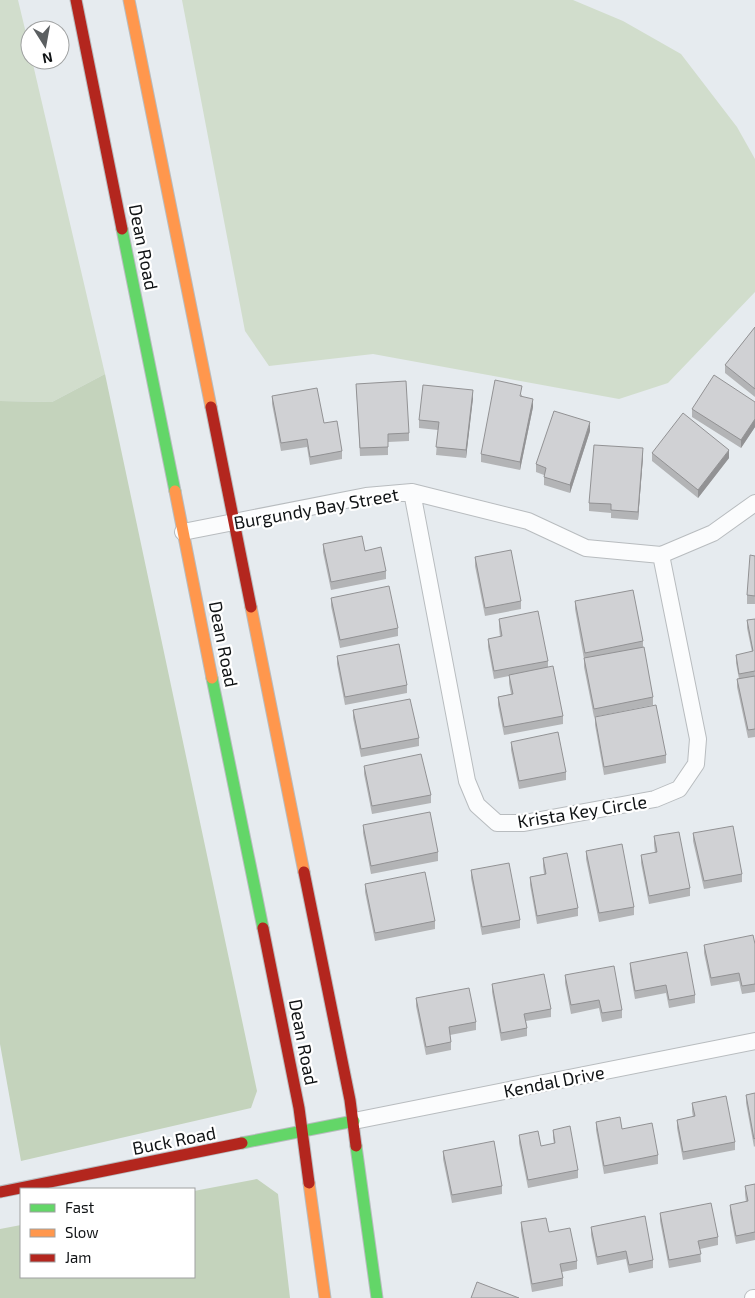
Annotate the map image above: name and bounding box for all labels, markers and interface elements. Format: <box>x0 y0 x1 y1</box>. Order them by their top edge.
north arrow <box>20 20 70 70</box>
text: N <box>41 49 54 68</box>
street label: Dean Road <box>125 202 163 292</box>
street label: Burgundy Bay Street <box>232 483 400 533</box>
street label: Dean Road <box>205 599 243 689</box>
street label: Krista Key Circle <box>516 790 648 832</box>
street label: Dean Road <box>285 997 323 1087</box>
street label: Kendal Drive <box>502 1060 606 1102</box>
street label: Buck Road <box>130 1121 218 1159</box>
legend <box>20 1188 195 1278</box>
text: Fast <box>65 1198 95 1216</box>
text: Slow <box>65 1223 99 1241</box>
text: Jam <box>65 1248 91 1266</box>

